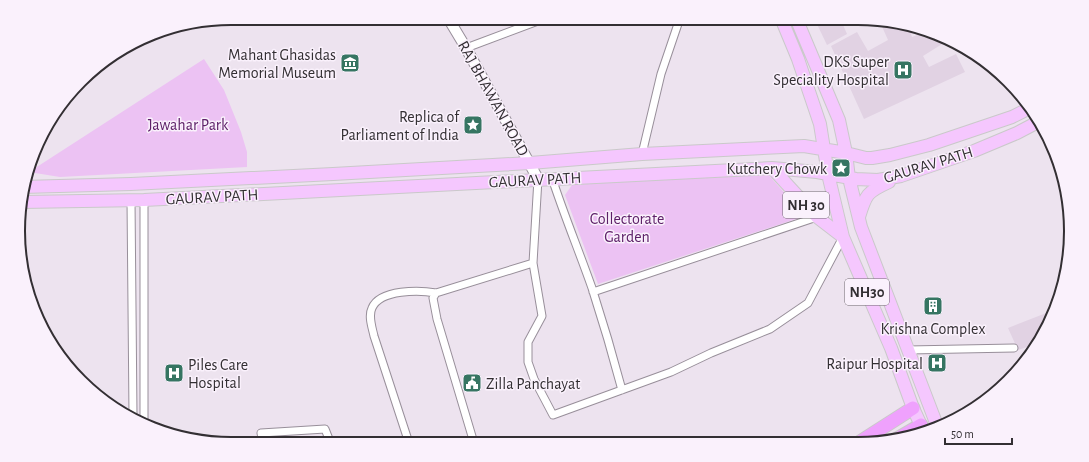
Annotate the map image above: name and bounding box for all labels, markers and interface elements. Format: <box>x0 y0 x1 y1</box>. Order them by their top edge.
street label: RAJ BHAWAN ROAD <box>455 38 531 159</box>
place label: Mahant Ghasidas Memorial Museum <box>218 47 336 81</box>
museum icon: Mahant Ghasidas Memorial Museum <box>339 52 361 74</box>
place label: DKS Super Speciality Hospital <box>773 54 890 89</box>
hospital icon: DKS Super Speciality Hospital <box>892 59 914 81</box>
place label: Replica of Parliament of India <box>340 109 460 143</box>
place icon: Replica of Parliament of India <box>462 114 484 136</box>
park label: Jawahar Park <box>148 117 229 133</box>
street label: GAURAV PATH <box>882 144 975 186</box>
place icon: Kutchery Chowk <box>830 157 852 179</box>
place label: Kutchery Chowk <box>726 161 828 178</box>
street label: GAURAV PATH <box>488 170 582 190</box>
street label: GAURAV PATH <box>165 187 259 207</box>
road number: NH 30 <box>783 192 829 218</box>
park label: Collectorate Garden <box>590 211 664 245</box>
road number: NH30 <box>845 279 889 305</box>
building icon: Krishna Complex <box>922 295 944 317</box>
place label: Krishna Complex <box>881 321 985 337</box>
hospital icon: Raipur Hospital <box>926 352 948 374</box>
place label: Raipur Hospital <box>826 356 923 372</box>
place label: Piles Care Hospital <box>188 357 248 391</box>
hospital icon: Piles Care Hospital <box>163 362 185 384</box>
public building icon: Zilla Panchayat <box>461 372 483 394</box>
place label: Zilla Panchayat <box>486 376 580 393</box>
scale bar <box>945 420 1012 446</box>
text: 50 m <box>951 428 974 440</box>

